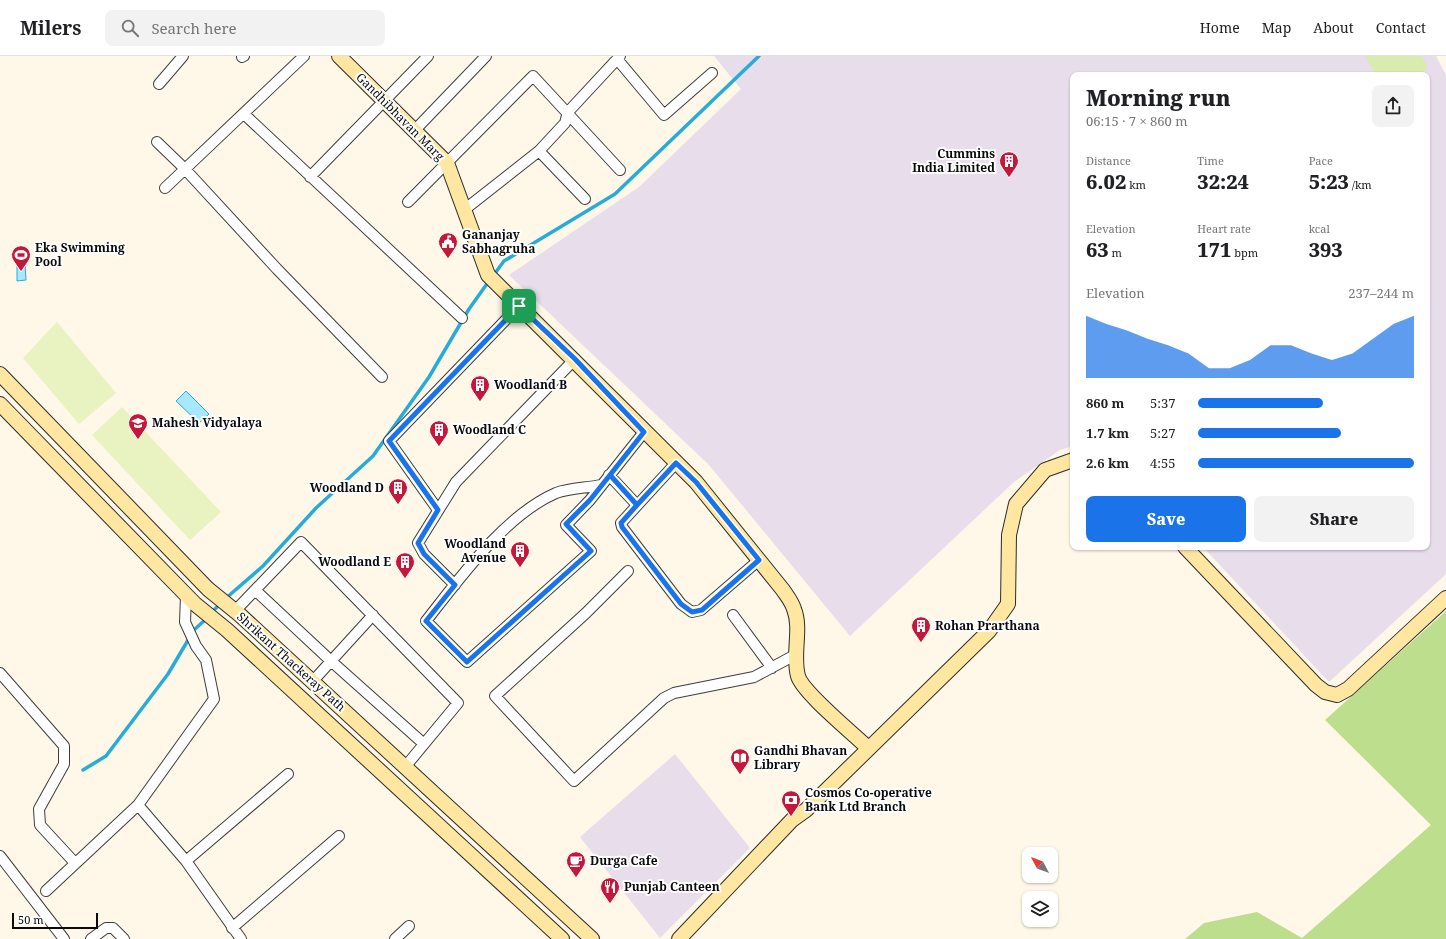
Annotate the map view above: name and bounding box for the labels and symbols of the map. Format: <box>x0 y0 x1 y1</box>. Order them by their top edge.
street label: Gandhibhavan Marg <box>353 69 449 165</box>
place label: Cummins India Limited <box>912 145 995 176</box>
building icon: Cummins India Limited <box>998 150 1020 178</box>
place label: Gananjay Sabhagruha <box>462 226 535 257</box>
public building icon: Gananjay Sabhagruha <box>437 231 459 259</box>
place label: Eka Swimming Pool <box>35 239 125 270</box>
sports icon: Eka Swimming Pool <box>10 244 32 272</box>
pin <box>502 289 536 323</box>
building icon: Woodland B <box>469 374 491 402</box>
place label: Woodland B <box>494 376 567 393</box>
school or university icon: Mahesh Vidyalaya <box>127 412 149 440</box>
place label: Mahesh Vidyalaya <box>152 414 262 431</box>
building icon: Woodland C <box>428 419 450 447</box>
place label: Woodland C <box>453 421 526 438</box>
building icon: Woodland D <box>387 477 409 505</box>
place label: Woodland D <box>310 479 384 496</box>
place label: Woodland Avenue <box>444 535 506 566</box>
building icon: Woodland Avenue <box>509 540 531 568</box>
building icon: Woodland E <box>394 551 416 579</box>
place label: Woodland E <box>318 553 391 570</box>
street label: Shrikant Thackeray Path <box>233 608 350 715</box>
building icon: Rohan Prarthana <box>910 615 932 643</box>
place label: Rohan Prarthana <box>935 617 1040 634</box>
place label: Gandhi Bhavan Library <box>754 742 847 773</box>
library icon: Gandhi Bhavan Library <box>729 747 751 775</box>
place label: Cosmos Co-operative Bank Ltd Branch <box>805 784 932 815</box>
bank icon: Cosmos Co-operative Bank Ltd Branch <box>780 789 802 817</box>
north arrow <box>1022 847 1058 883</box>
cafe icon: Durga Cafe <box>565 850 587 878</box>
place label: Durga Cafe <box>590 852 658 869</box>
restaurant icon: Punjab Canteen <box>599 876 621 904</box>
place label: Punjab Canteen <box>624 878 720 895</box>
scale bar <box>12 911 98 930</box>

